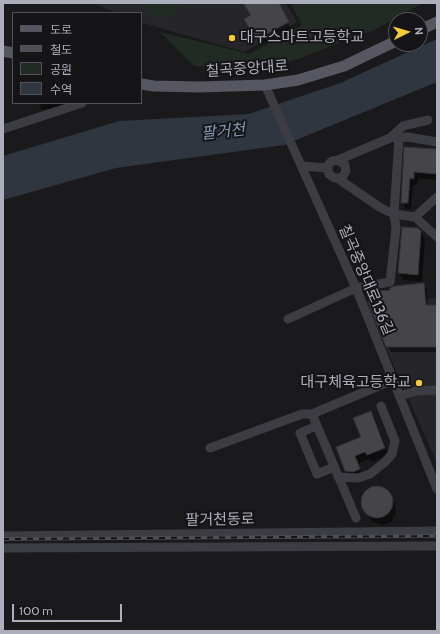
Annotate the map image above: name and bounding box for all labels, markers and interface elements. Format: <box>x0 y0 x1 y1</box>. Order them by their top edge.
legend <box>12 12 142 104</box>
north arrow <box>388 12 428 52</box>
text: 도로 <box>50 22 72 37</box>
text: N <box>412 27 426 36</box>
place label: 대구스마트고등학교 <box>240 29 364 47</box>
marker: 대구스마트고등학교 <box>227 33 237 43</box>
text: 철도 <box>50 42 72 57</box>
street label: 칠곡중앙대로 <box>205 57 289 81</box>
text: 공원 <box>50 62 72 77</box>
text: 수역 <box>50 82 72 97</box>
water label: 팔거천 <box>200 120 246 144</box>
street label: 칠곡중앙대로136길 <box>335 222 397 338</box>
place label: 대구체육고등학교 <box>301 374 411 392</box>
marker: 대구체육고등학교 <box>414 378 424 388</box>
street label: 팔거천동로 <box>185 510 255 530</box>
scale bar <box>14 596 124 622</box>
text: 100 m <box>19 603 53 618</box>

